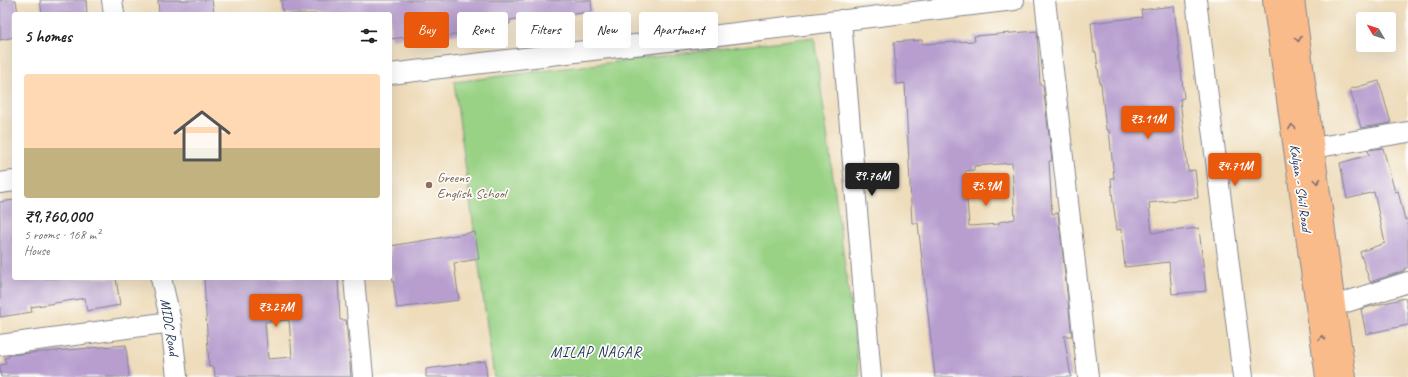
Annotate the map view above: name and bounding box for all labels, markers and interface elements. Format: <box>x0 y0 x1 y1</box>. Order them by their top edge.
chip: Buy <box>404 12 449 48</box>
chip: Rent <box>457 12 508 48</box>
chip: Filters <box>516 12 575 48</box>
chip: New <box>583 12 631 48</box>
chip: Apartment <box>639 12 718 48</box>
north arrow <box>1356 12 1396 52</box>
map controls <box>1356 12 1396 52</box>
icon: filters <box>358 25 380 47</box>
text: 5 homes <box>24 26 72 47</box>
one-way arrow <box>1294 36 1303 42</box>
icon: home <box>166 100 238 172</box>
pin: ₹3.11M <box>1115 106 1181 140</box>
text: ₹3.11M <box>1130 111 1166 127</box>
one-way arrow <box>1288 123 1297 130</box>
street label: Kalyan - Shil Road <box>1286 143 1315 235</box>
pin: ₹4.71M <box>1202 153 1268 187</box>
text: ₹4.71M <box>1217 158 1253 174</box>
pin: ₹9.76M <box>839 163 905 197</box>
text: ₹9.76M <box>854 168 890 184</box>
place label: Greens English School <box>437 169 509 202</box>
pin: ₹5.9M <box>958 173 1014 207</box>
text: ₹5.9M <box>971 178 1001 194</box>
one-way arrow <box>1312 178 1321 185</box>
marker: Greens English School <box>424 180 434 190</box>
text: ₹9,760,000 <box>24 206 92 227</box>
text: 5 rooms · 168 m² <box>24 227 100 243</box>
text: House <box>24 243 49 259</box>
pin: ₹3.27M <box>243 294 309 328</box>
street label: MIDC Road <box>157 297 183 359</box>
text: ₹3.27M <box>258 299 294 315</box>
one-way arrow <box>1318 335 1327 341</box>
district label: MILAP NAGAR <box>550 343 643 362</box>

